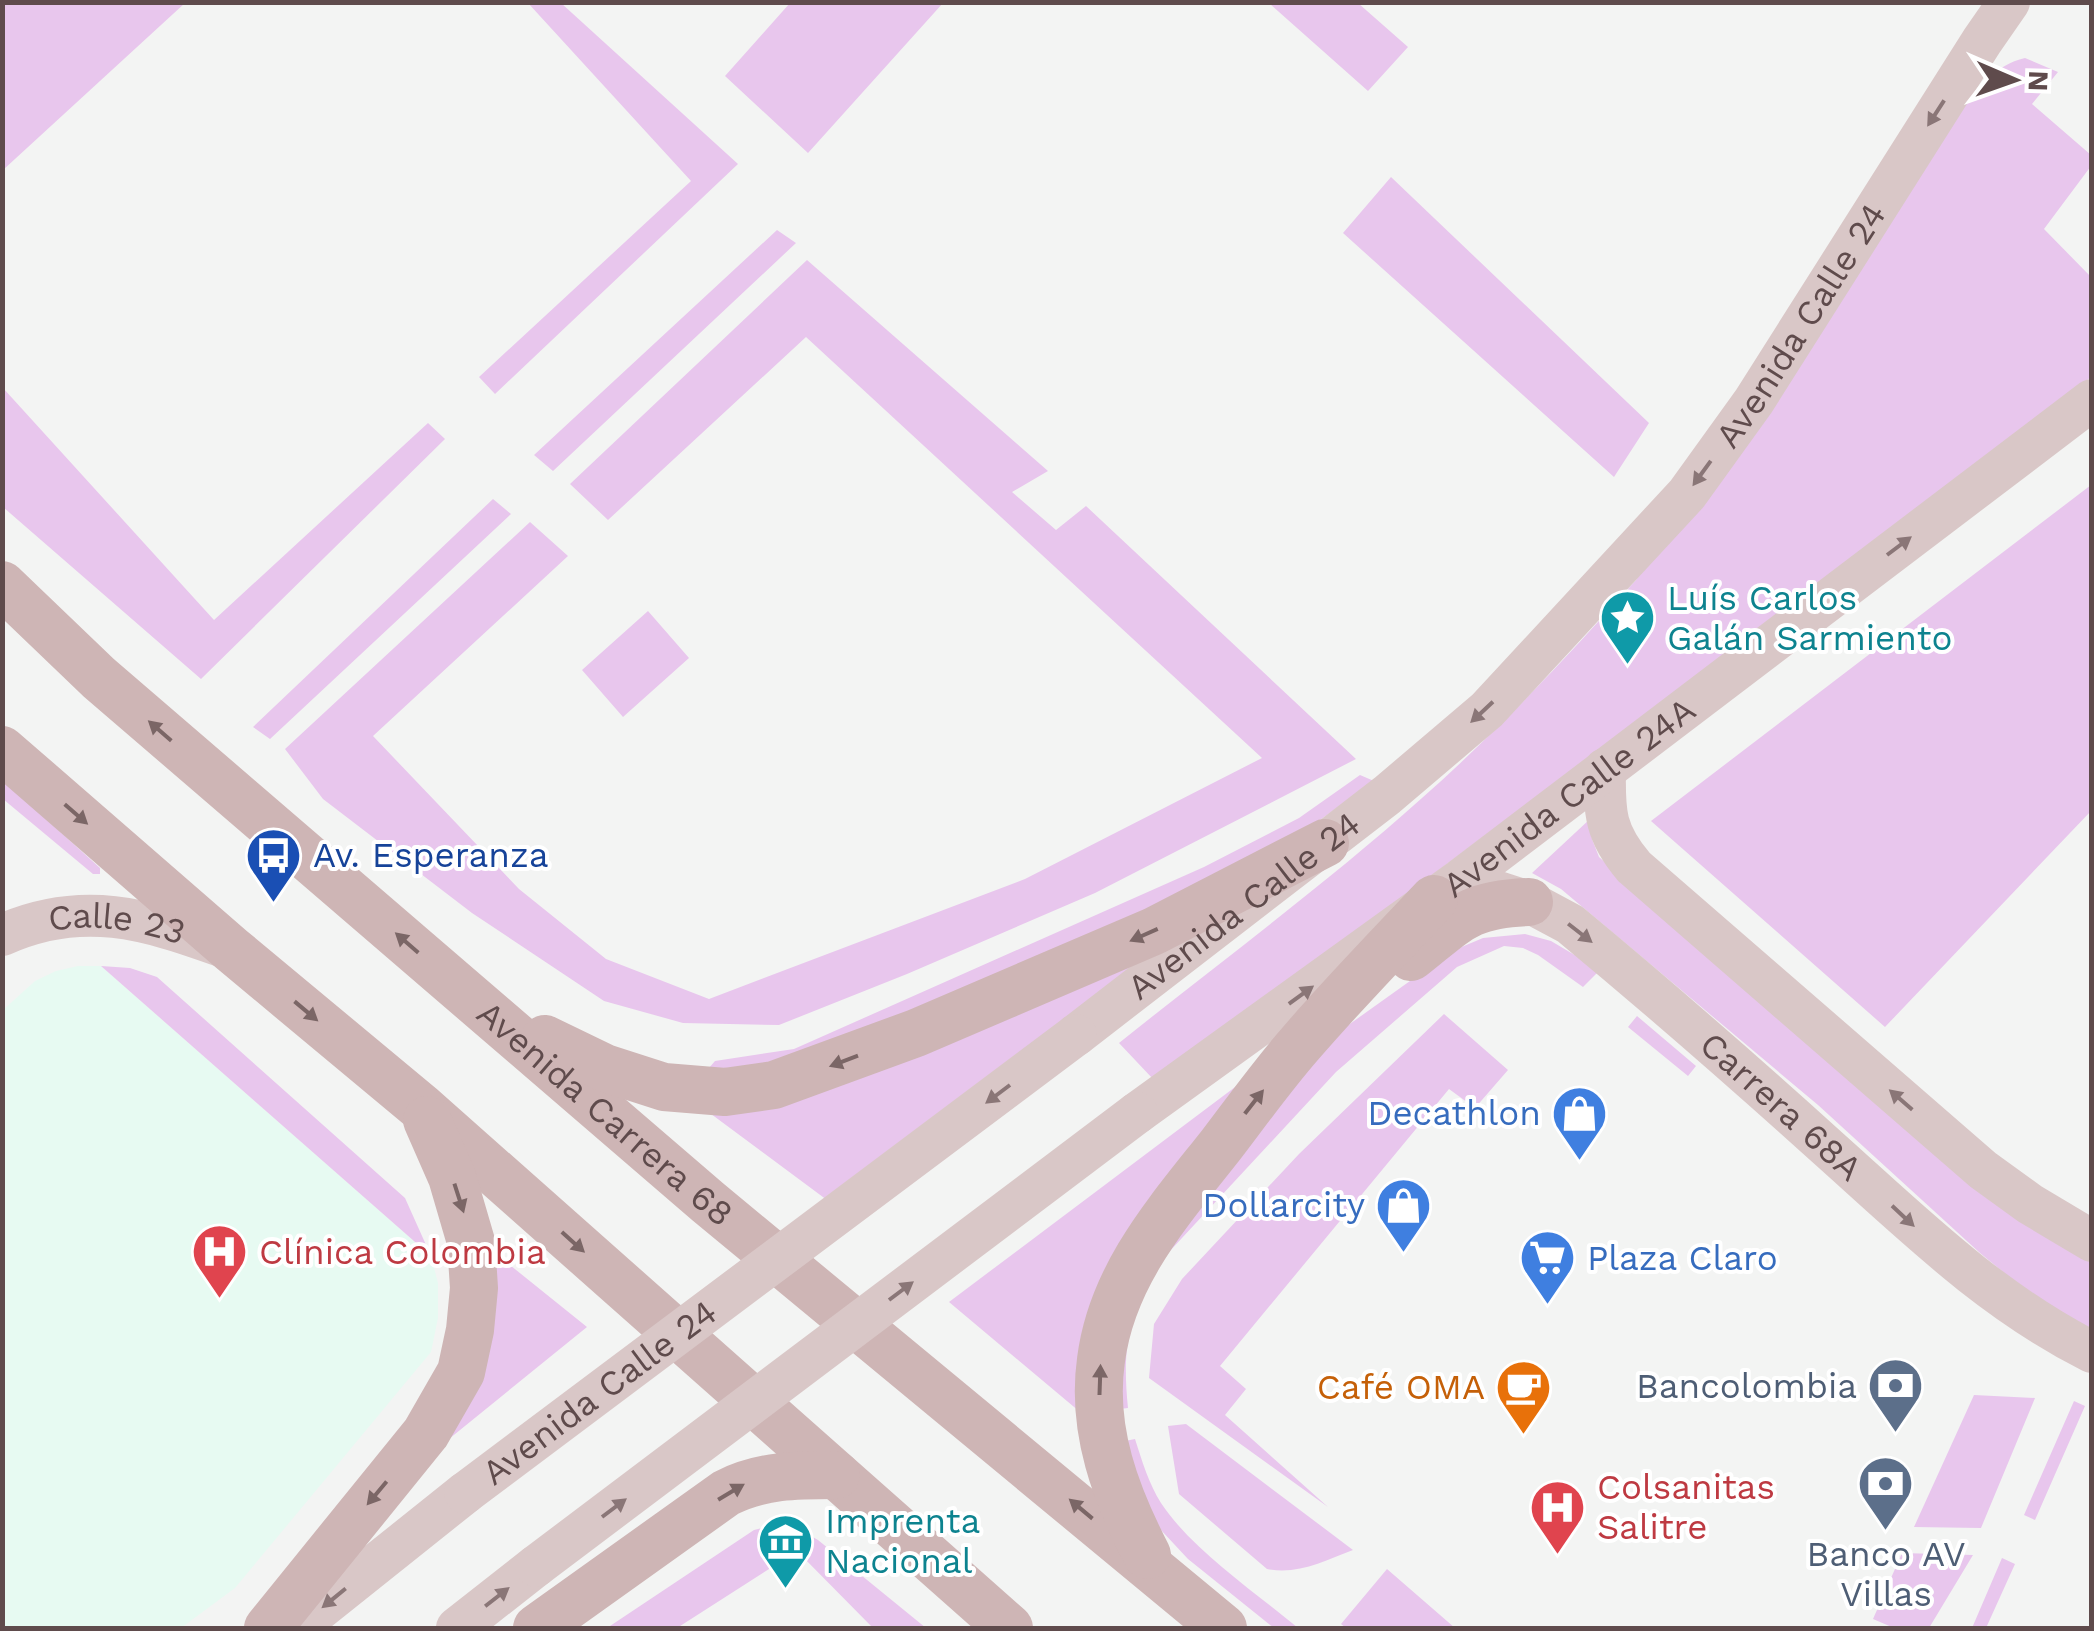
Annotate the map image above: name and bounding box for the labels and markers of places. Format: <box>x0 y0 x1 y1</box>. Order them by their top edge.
place label: Luís Carlos Galán Sarmiento <box>1667 577 1952 659</box>
place icon: Luís Carlos Galán Sarmiento <box>1598 588 1658 667</box>
bus stop icon: Av. Esperanza <box>244 825 304 904</box>
place label: Av. Esperanza <box>313 834 548 876</box>
shop icon: Decathlon <box>1550 1083 1610 1162</box>
place label: Decathlon <box>1367 1092 1541 1134</box>
shop icon: Dollarcity <box>1374 1175 1434 1254</box>
place label: Dollarcity <box>1202 1184 1365 1226</box>
hospital icon: Clínica Colombia <box>190 1222 250 1301</box>
supermarket icon: Plaza Claro <box>1518 1228 1578 1307</box>
place label: Clínica Colombia <box>259 1231 546 1273</box>
place label: Plaza Claro <box>1587 1237 1778 1279</box>
bank icon: Bancolombia <box>1866 1356 1926 1435</box>
cafe icon: Café OMA <box>1494 1357 1554 1436</box>
place label: Bancolombia <box>1636 1365 1857 1407</box>
place label: Café OMA <box>1317 1366 1485 1408</box>
bank icon: Banco AV Villas <box>1856 1453 1916 1532</box>
place label: Colsanitas Salitre <box>1597 1466 1775 1548</box>
hospital icon: Colsanitas Salitre <box>1528 1477 1588 1556</box>
place label: Imprenta Nacional <box>825 1500 980 1582</box>
museum icon: Imprenta Nacional <box>756 1511 816 1590</box>
place label: Banco AV Villas <box>1806 1533 1966 1615</box>

